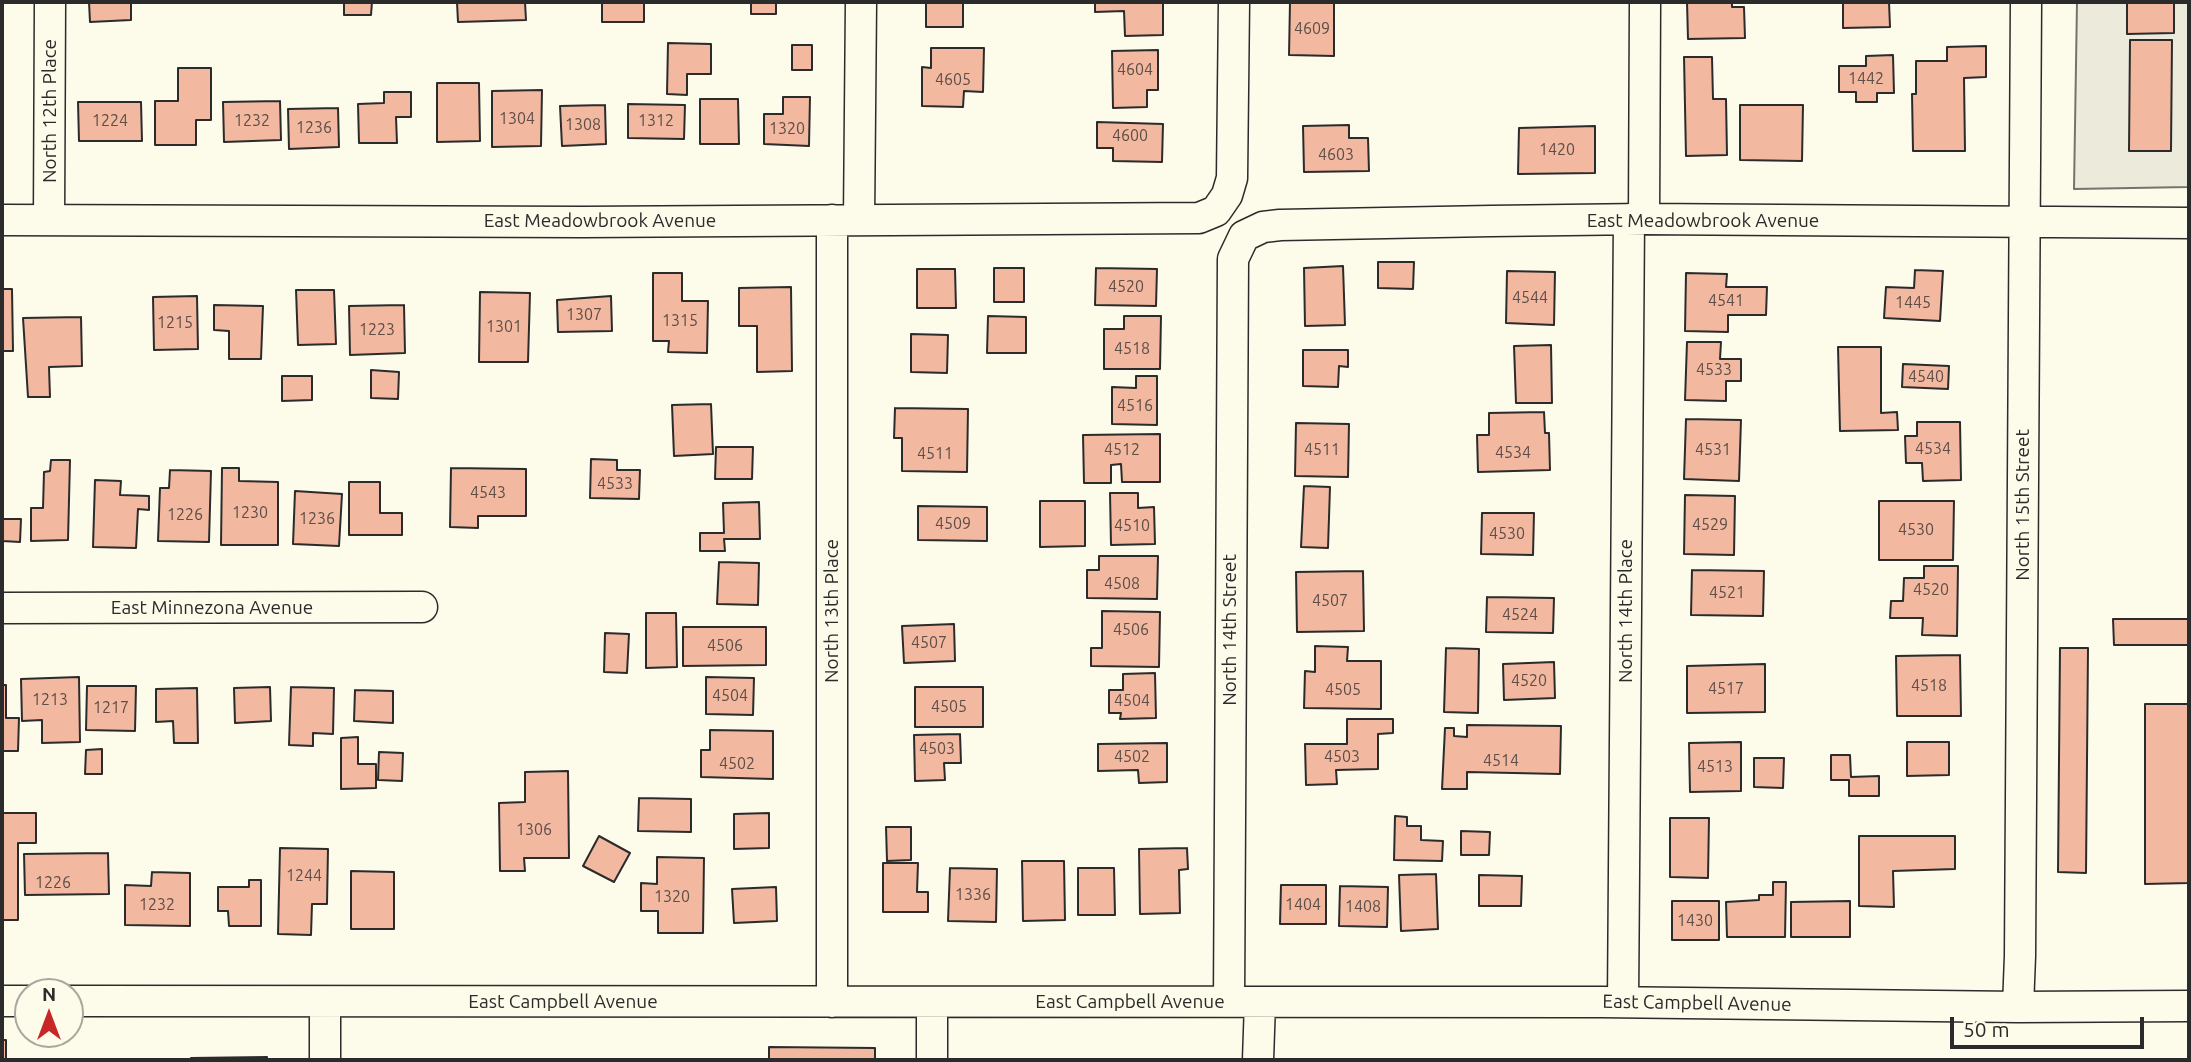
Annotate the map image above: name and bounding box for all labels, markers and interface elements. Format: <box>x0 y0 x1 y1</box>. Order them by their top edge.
house number: 4609 <box>1294 19 1330 39</box>
street label: North 12th Place <box>39 39 61 183</box>
house number: 4604 <box>1117 60 1153 80</box>
house number: 1442 <box>1848 69 1884 89</box>
house number: 4605 <box>935 70 971 90</box>
house number: 1304 <box>499 109 535 129</box>
house number: 1224 <box>92 111 128 131</box>
house number: 1232 <box>234 111 270 131</box>
house number: 1312 <box>638 111 674 131</box>
house number: 1308 <box>565 115 601 135</box>
house number: 1236 <box>296 118 332 138</box>
house number: 1320 <box>769 119 805 139</box>
house number: 4600 <box>1112 126 1148 146</box>
house number: 1420 <box>1539 140 1575 160</box>
house number: 4603 <box>1318 145 1354 165</box>
street label: East Meadowbrook Avenue <box>484 210 716 232</box>
street label: East Meadowbrook Avenue <box>1587 210 1819 232</box>
house number: 4520 <box>1108 277 1144 297</box>
house number: 4544 <box>1512 288 1548 308</box>
house number: 4541 <box>1708 291 1744 311</box>
house number: 1445 <box>1895 293 1931 313</box>
house number: 1307 <box>566 305 602 325</box>
house number: 1315 <box>662 311 698 331</box>
house number: 1215 <box>157 313 193 333</box>
house number: 1301 <box>486 317 522 337</box>
house number: 1223 <box>359 320 395 340</box>
house number: 4518 <box>1114 339 1150 359</box>
house number: 4533 <box>1696 360 1732 380</box>
house number: 4540 <box>1908 367 1944 387</box>
house number: 4516 <box>1117 396 1153 416</box>
street label: North 15th Street <box>2012 429 2034 581</box>
house number: 4534 <box>1915 439 1951 459</box>
house number: 4512 <box>1104 440 1140 460</box>
house number: 4511 <box>1304 440 1340 460</box>
house number: 4531 <box>1695 440 1731 460</box>
house number: 4534 <box>1495 443 1531 463</box>
house number: 4511 <box>917 444 953 464</box>
house number: 4533 <box>597 474 633 494</box>
house number: 4543 <box>470 483 506 503</box>
house number: 1230 <box>232 503 268 523</box>
house number: 1226 <box>167 505 203 525</box>
house number: 1236 <box>299 509 335 529</box>
house number: 4509 <box>935 514 971 534</box>
house number: 4529 <box>1692 515 1728 535</box>
house number: 4510 <box>1114 516 1150 536</box>
house number: 4530 <box>1898 520 1934 540</box>
house number: 4530 <box>1489 524 1525 544</box>
street label: North 13th Place <box>821 539 843 683</box>
street label: North 14th Place <box>1615 539 1637 683</box>
street label: North 14th Street <box>1219 554 1241 706</box>
house number: 4508 <box>1104 574 1140 594</box>
house number: 4520 <box>1913 580 1949 600</box>
house number: 4521 <box>1709 583 1745 603</box>
house number: 4507 <box>1312 591 1348 611</box>
street label: East Minnezona Avenue <box>111 597 313 619</box>
house number: 4524 <box>1502 605 1538 625</box>
house number: 4506 <box>1113 620 1149 640</box>
house number: 4507 <box>911 633 947 653</box>
house number: 4506 <box>707 636 743 656</box>
house number: 4520 <box>1511 671 1547 691</box>
house number: 4518 <box>1911 676 1947 696</box>
house number: 4517 <box>1708 679 1744 699</box>
house number: 4505 <box>1325 680 1361 700</box>
house number: 4504 <box>712 686 748 706</box>
house number: 1213 <box>32 690 68 710</box>
house number: 4504 <box>1114 691 1150 711</box>
house number: 4505 <box>931 697 967 717</box>
house number: 1217 <box>93 698 129 718</box>
house number: 4503 <box>919 739 955 759</box>
house number: 4502 <box>1114 747 1150 767</box>
house number: 4503 <box>1324 747 1360 767</box>
house number: 4514 <box>1483 751 1519 771</box>
house number: 4502 <box>719 754 755 774</box>
house number: 4513 <box>1697 757 1733 777</box>
house number: 1306 <box>516 820 552 840</box>
house number: 1244 <box>286 866 322 886</box>
house number: 1226 <box>35 873 71 893</box>
house number: 1336 <box>955 885 991 905</box>
house number: 1320 <box>654 887 690 907</box>
house number: 1232 <box>139 895 175 915</box>
house number: 1404 <box>1285 895 1321 915</box>
house number: 1408 <box>1345 897 1381 917</box>
house number: 1430 <box>1677 911 1713 931</box>
north arrow <box>14 978 84 1048</box>
text: N <box>42 983 56 1005</box>
street label: East Campbell Avenue <box>1602 990 1792 1016</box>
street label: East Campbell Avenue <box>468 991 658 1013</box>
street label: East Campbell Avenue <box>1035 991 1225 1013</box>
scale bar <box>1953 1002 2147 1046</box>
text: 50 m <box>1963 1017 2010 1041</box>

